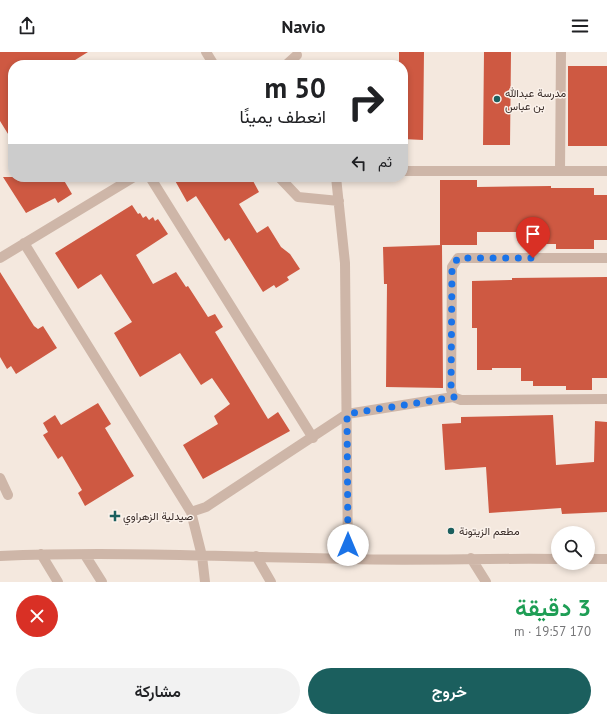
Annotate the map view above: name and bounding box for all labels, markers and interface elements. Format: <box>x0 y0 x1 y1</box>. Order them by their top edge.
icon: share <box>16 15 38 37</box>
text: Navio <box>282 15 325 38</box>
icon: menu <box>569 15 591 37</box>
text: 50 m <box>265 69 326 106</box>
icon: right <box>340 76 392 128</box>
place label: مدرسة عبدالله بن عباس <box>505 86 566 113</box>
marker: مدرسة عبدالله بن عباس <box>492 94 502 104</box>
text: انعطف يمينًا <box>239 105 326 128</box>
icon: left <box>348 152 370 174</box>
text: ثم <box>378 152 392 171</box>
pin <box>516 217 550 258</box>
icon: arrive <box>522 223 544 245</box>
place label: صيدلية الزهراوي <box>123 509 193 526</box>
marker: صيدلية الزهراوي <box>110 511 120 521</box>
position arrow <box>327 524 369 566</box>
place label: مطعم الزيتونة <box>459 524 520 539</box>
marker: مطعم الزيتونة <box>446 526 456 536</box>
map controls <box>551 526 595 570</box>
button: search <box>551 526 595 570</box>
text: 3 دقيقة <box>515 592 591 623</box>
button: close <box>16 595 58 637</box>
text: 170 m · 19:57 <box>514 623 591 640</box>
button: مشاركة <box>16 668 300 714</box>
button: خروج <box>308 668 591 714</box>

